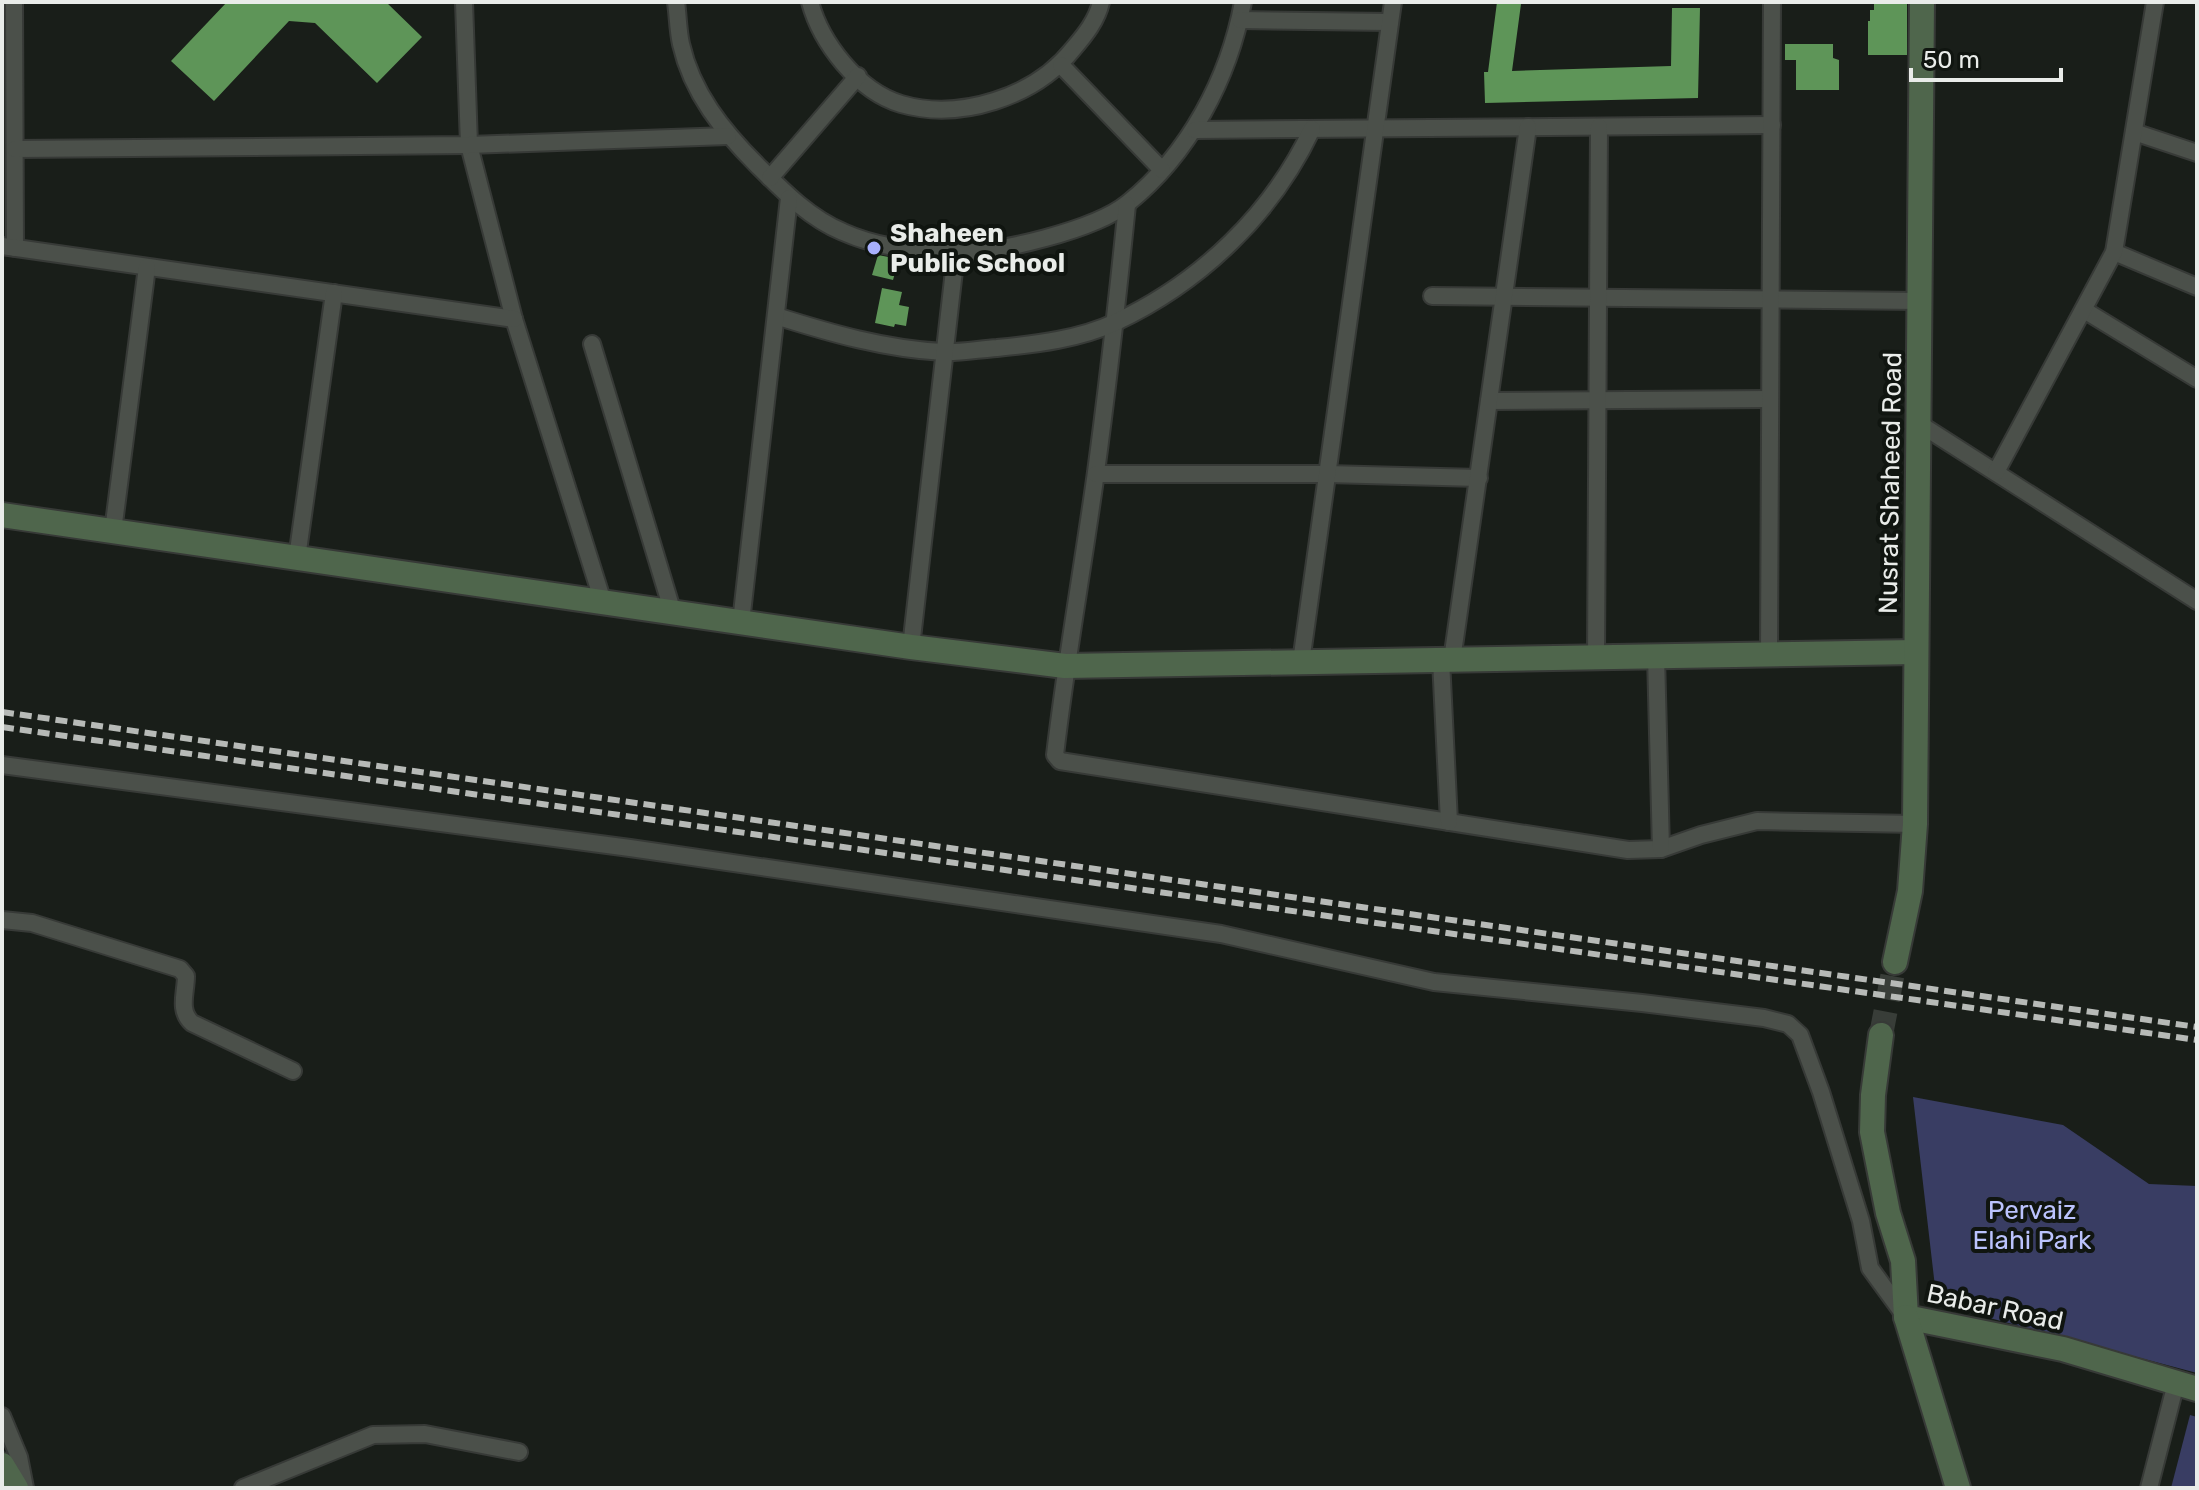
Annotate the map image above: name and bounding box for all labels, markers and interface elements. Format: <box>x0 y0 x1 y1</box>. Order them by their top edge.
scale bar <box>1911 32 2061 82</box>
text: 50 m <box>1923 46 1980 74</box>
place label: Shaheen Public School <box>890 218 1065 279</box>
marker: Shaheen Public School <box>865 239 883 257</box>
street label: Nusrat Shaheed Road <box>1873 352 1908 614</box>
park label: Pervaiz Elahi Park <box>1972 1195 2092 1256</box>
street label: Babar Road <box>1924 1278 2066 1337</box>

